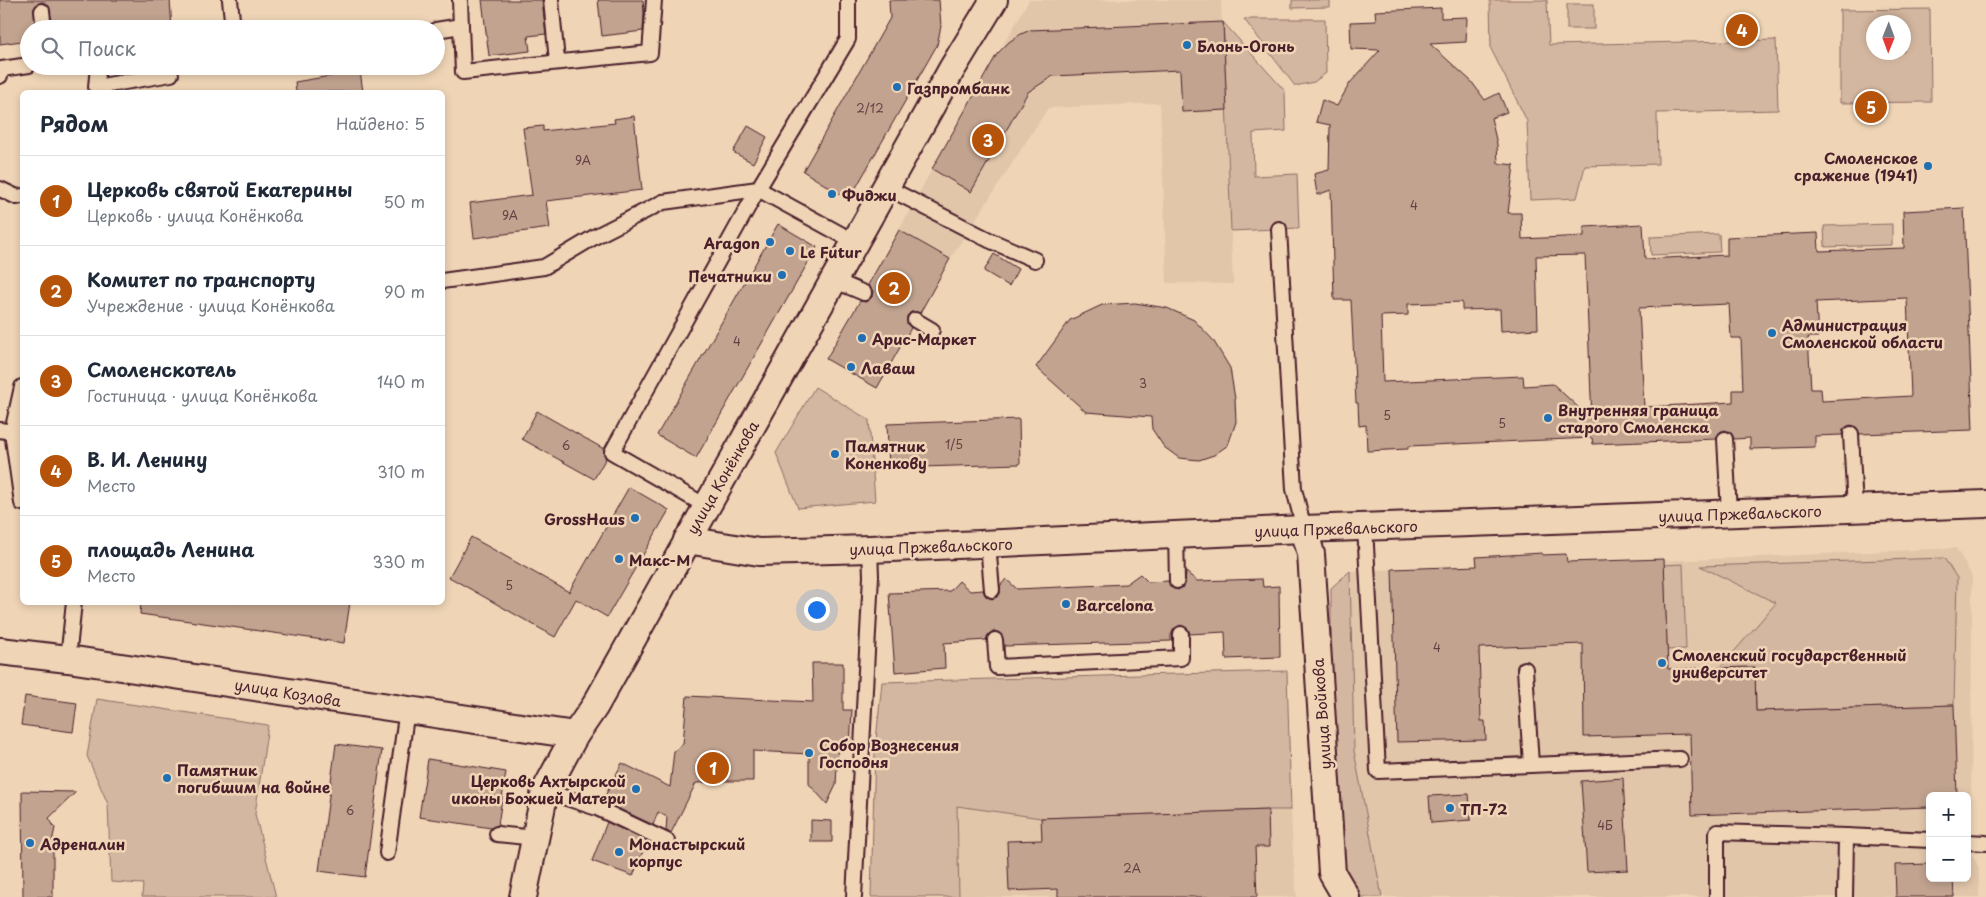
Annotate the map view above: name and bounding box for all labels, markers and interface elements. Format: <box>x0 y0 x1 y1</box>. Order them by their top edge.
pin: 4 <box>1726 11 1758 49</box>
north arrow <box>1866 15 1911 60</box>
search box <box>20 20 445 75</box>
icon: search <box>38 34 66 62</box>
text: Поиск <box>78 34 136 62</box>
place label: Блонь-Огонь <box>1197 34 1295 57</box>
marker: Блонь-Огонь <box>1181 39 1193 51</box>
place label: Газпромбанк <box>907 76 1010 99</box>
marker: Газпромбанк <box>891 81 903 93</box>
pin: 5 <box>1855 88 1887 126</box>
house number: 2/12 <box>856 99 884 117</box>
text: Рядом <box>40 107 108 139</box>
text: Найдено: 5 <box>336 111 425 135</box>
pin: 3 <box>972 121 1004 159</box>
place label: Смоленское сражение (1941) <box>1794 146 1919 186</box>
house number: 9А <box>575 151 591 169</box>
marker: Смоленское сражение (1941) <box>1922 160 1934 172</box>
text: Церковь святой Екатерины <box>87 175 352 203</box>
place label: Фиджи <box>842 183 897 206</box>
marker: Фиджи <box>826 188 838 200</box>
text: 1 <box>52 189 60 213</box>
text: 50 m <box>384 189 425 213</box>
house number: 4 <box>1410 196 1418 214</box>
text: Церковь · улица Конёнкова <box>87 203 303 227</box>
house number: 9А <box>502 206 518 224</box>
place label: Aragon <box>703 231 760 254</box>
marker: Aragon <box>764 236 776 248</box>
place label: Le Futur <box>800 240 862 263</box>
marker: Le Futur <box>784 245 796 257</box>
place label: Печатники <box>688 264 772 287</box>
text: Комитет по транспорту <box>87 265 315 293</box>
marker: Печатники <box>776 269 788 281</box>
pin: 2 <box>878 269 910 307</box>
text: 2 <box>50 279 62 303</box>
text: 90 m <box>384 279 425 303</box>
text: Учреждение · улица Конёнкова <box>87 293 335 317</box>
place label: Администрация Смоленской области <box>1782 313 1943 353</box>
place label: Арис-Маркет <box>872 327 977 350</box>
marker: Администрация Смоленской области <box>1766 327 1778 339</box>
house number: 4 <box>733 332 741 350</box>
marker: Арис-Маркет <box>856 332 868 344</box>
text: Смоленскотель <box>87 355 236 383</box>
place label: Лаваш <box>861 356 915 379</box>
marker: Лаваш <box>845 361 857 373</box>
text: 3 <box>51 369 61 393</box>
text: 140 m <box>377 369 425 393</box>
house number: 3 <box>1139 374 1147 392</box>
text: Гостиница · улица Конёнкова <box>87 383 317 407</box>
place label: Внутренняя граница старого Смоленска <box>1558 398 1719 438</box>
house number: 5 <box>1383 406 1391 424</box>
marker: Внутренняя граница старого Смоленска <box>1542 412 1554 424</box>
house number: 5 <box>1498 414 1506 432</box>
street label: улица Конёнкова <box>680 415 764 538</box>
place label: Памятник Коненкову <box>845 434 927 474</box>
house number: 1/5 <box>945 435 963 453</box>
house number: 6 <box>562 436 570 454</box>
text: В. И. Ленину <box>87 445 207 473</box>
marker: Памятник Коненкову <box>829 448 841 460</box>
text: 4 <box>51 459 61 483</box>
text: 310 m <box>377 459 425 483</box>
text: Место <box>87 473 136 497</box>
street label: улица Пржевальского <box>1658 499 1822 527</box>
place label: GrossHaus <box>544 507 625 530</box>
marker: GrossHaus <box>629 512 641 524</box>
street label: улица Пржевальского <box>1254 514 1418 542</box>
street label: улица Пржевальского <box>849 532 1013 560</box>
text: площадь Ленина <box>87 535 255 563</box>
place label: Макс-М <box>629 548 690 571</box>
text: 5 <box>51 549 61 573</box>
text: 330 m <box>372 549 425 573</box>
marker: Макс-М <box>613 553 625 565</box>
text: Место <box>87 563 136 587</box>
house number: 5 <box>505 576 513 594</box>
place label: Barcelona <box>1076 593 1154 616</box>
your location <box>804 597 830 623</box>
marker: Barcelona <box>1060 598 1072 610</box>
house number: 4 <box>1433 638 1441 656</box>
place label: Смоленский государственный университет <box>1672 643 1907 683</box>
street label: улица Войкова <box>1306 657 1336 770</box>
marker: Смоленский государственный университет <box>1656 657 1668 669</box>
street label: улица Козлова <box>233 672 344 712</box>
place label: Собор Вознесения Господня <box>819 733 959 773</box>
marker: Собор Вознесения Господня <box>803 747 815 759</box>
pin: 1 <box>697 749 729 787</box>
place label: Памятник погибшим на войне <box>177 758 330 798</box>
place label: Церковь Ахтырской иконы Божией Матери <box>451 769 626 809</box>
marker: Памятник погибшим на войне <box>161 772 173 784</box>
marker: Церковь Ахтырской иконы Божией Матери <box>630 783 642 795</box>
map controls <box>1926 792 1971 882</box>
button: + <box>1926 792 1971 837</box>
place label: ТП-72 <box>1460 797 1508 820</box>
house number: 6 <box>346 801 354 819</box>
marker: ТП-72 <box>1444 802 1456 814</box>
house number: 4Б <box>1597 816 1613 834</box>
place label: Адреналин <box>39 832 125 855</box>
place label: Монастырский корпус <box>629 832 745 872</box>
marker: Адреналин <box>24 837 36 849</box>
button: − <box>1926 837 1971 882</box>
marker: Монастырский корпус <box>613 846 625 858</box>
house number: 2А <box>1123 859 1141 877</box>

